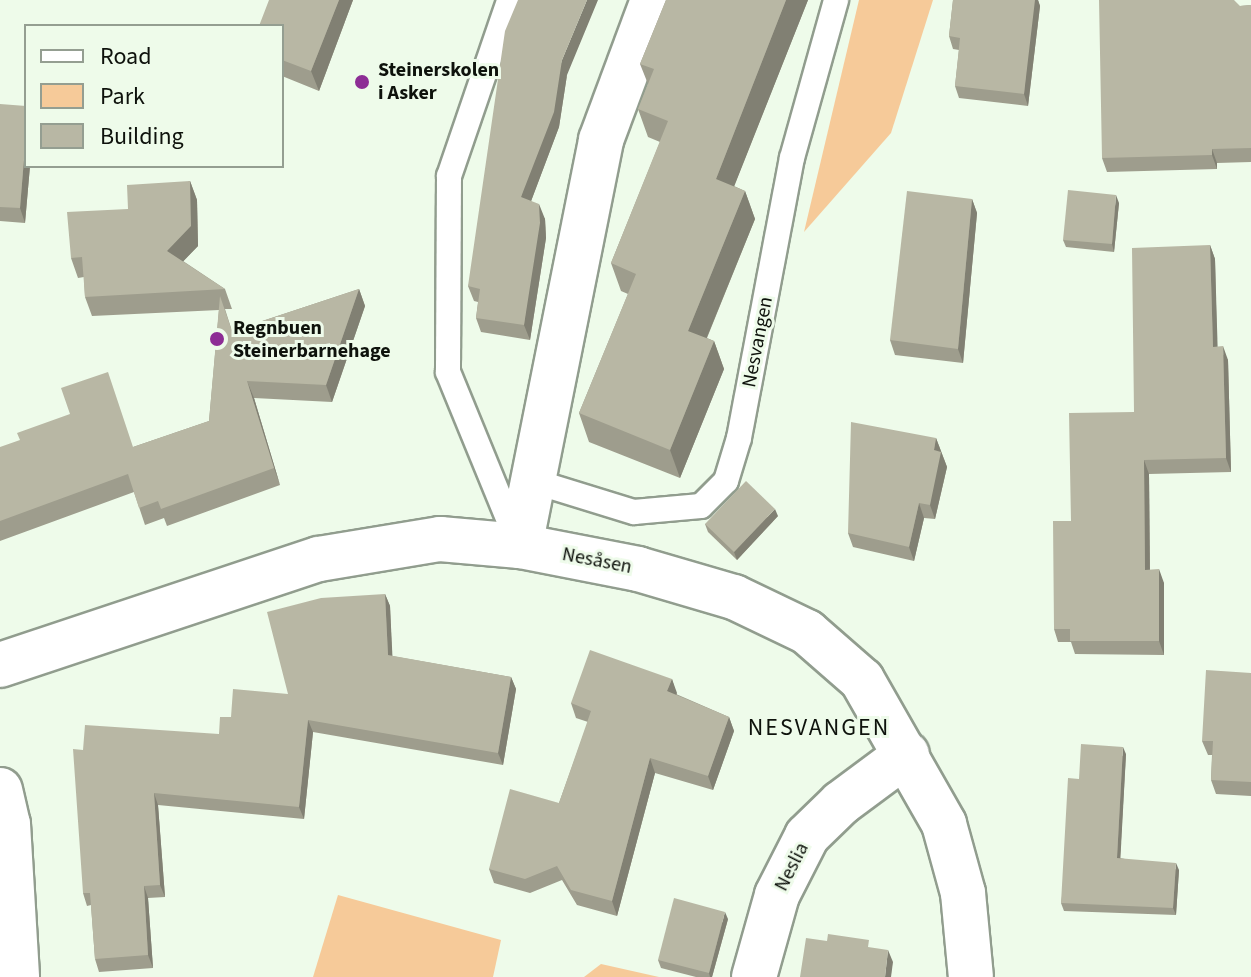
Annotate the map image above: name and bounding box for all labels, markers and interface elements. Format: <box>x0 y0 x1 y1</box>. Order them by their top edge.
legend <box>24 24 284 168</box>
text: Road <box>100 39 152 74</box>
place label: Steinerskolen i Asker <box>378 58 499 105</box>
marker: Steinerskolen i Asker <box>353 73 371 91</box>
text: Park <box>100 79 145 114</box>
text: Building <box>100 119 184 154</box>
street label: Nesvangen <box>737 295 779 389</box>
place label: Regnbuen Steinerbarnehage <box>233 316 391 363</box>
marker: Regnbuen Steinerbarnehage <box>208 330 226 348</box>
street label: Nesåsen <box>560 542 634 580</box>
district label: NESVANGEN <box>748 714 890 742</box>
street label: Neslia <box>770 839 814 895</box>

